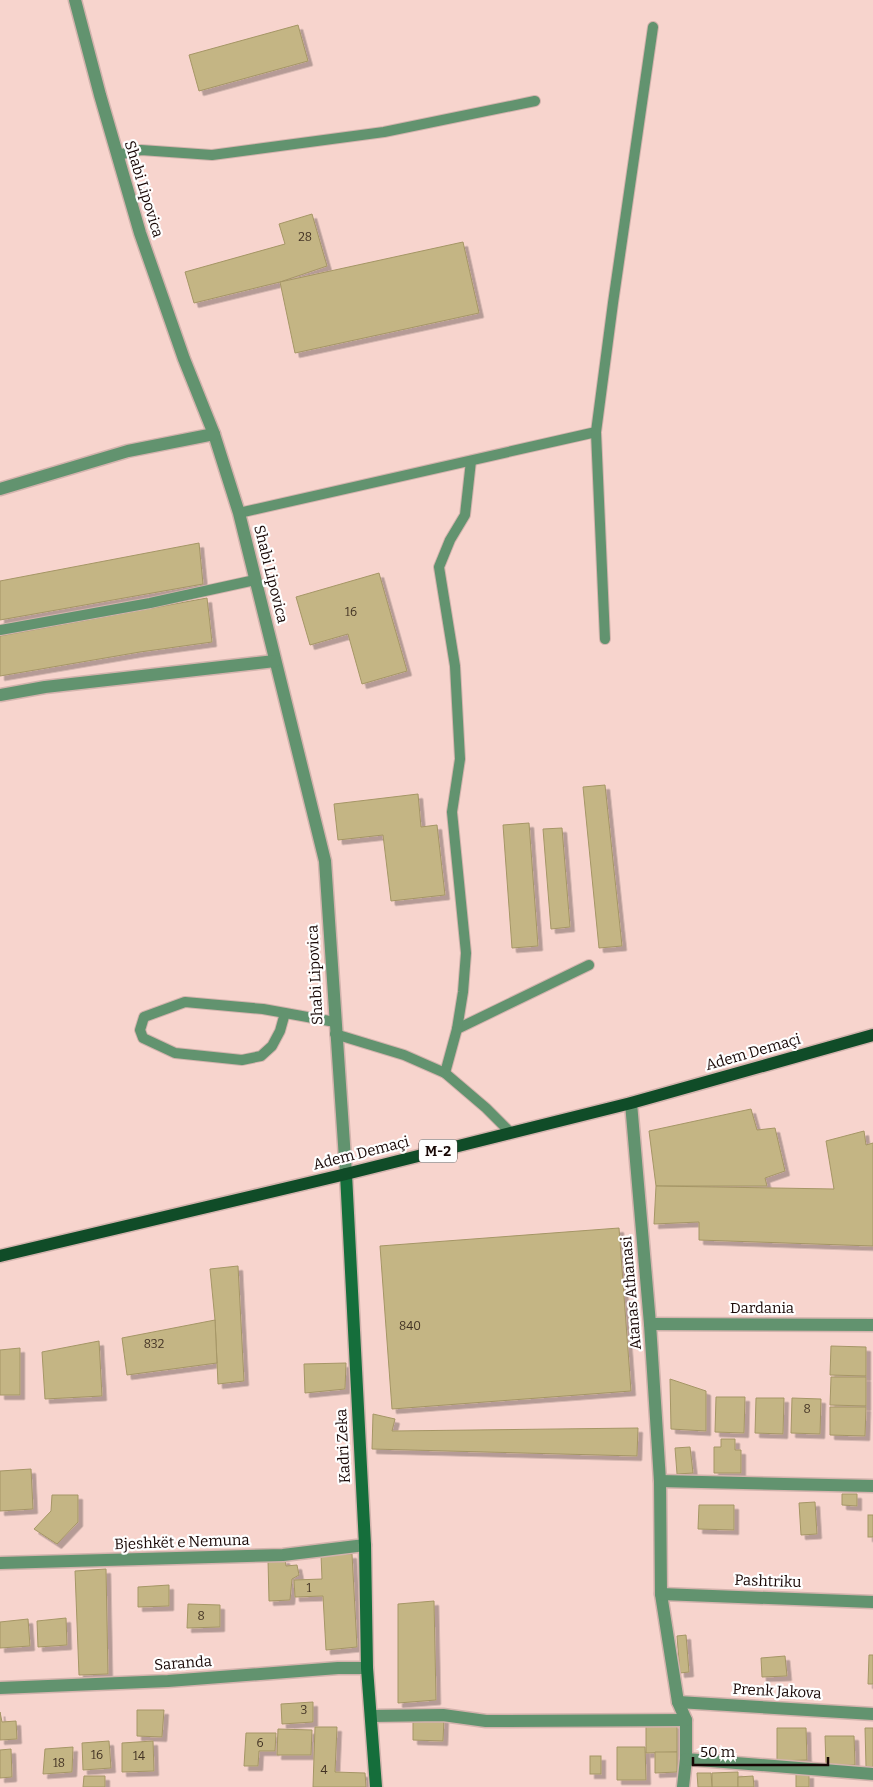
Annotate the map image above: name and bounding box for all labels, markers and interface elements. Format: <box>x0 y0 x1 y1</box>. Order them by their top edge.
street label: Shabi Lipovica <box>121 138 167 240</box>
house number: 28 <box>298 230 312 244</box>
street label: Shabi Lipovica <box>250 523 292 625</box>
house number: 16 <box>345 605 357 619</box>
street label: Shabi Lipovica <box>303 924 327 1026</box>
street label: Adem Demaçi <box>703 1030 803 1074</box>
street label: Adem Demaçi <box>311 1132 411 1174</box>
road number: M-2 <box>419 1140 457 1162</box>
street label: Atanas Athanasi <box>617 1235 645 1350</box>
street label: Dardania <box>730 1299 794 1317</box>
house number: 840 <box>399 1319 421 1333</box>
house number: 832 <box>144 1337 164 1351</box>
house number: 8 <box>803 1402 811 1416</box>
street label: Kadri Zeka <box>332 1408 354 1484</box>
street label: Bjeshkët e Nemuna <box>114 1531 250 1553</box>
street label: Pashtriku <box>734 1571 802 1591</box>
house number: 1 <box>307 1581 312 1595</box>
house number: 8 <box>197 1609 205 1623</box>
street label: Saranda <box>154 1652 212 1674</box>
street label: Prenk Jakova <box>732 1680 822 1702</box>
house number: 3 <box>301 1703 308 1717</box>
scale bar <box>693 1734 828 1766</box>
house number: 6 <box>256 1736 264 1750</box>
text: 50 m <box>700 1743 736 1761</box>
house number: 16 <box>91 1748 103 1762</box>
house number: 14 <box>133 1749 145 1763</box>
house number: 18 <box>53 1756 65 1770</box>
house number: 4 <box>320 1763 328 1777</box>

